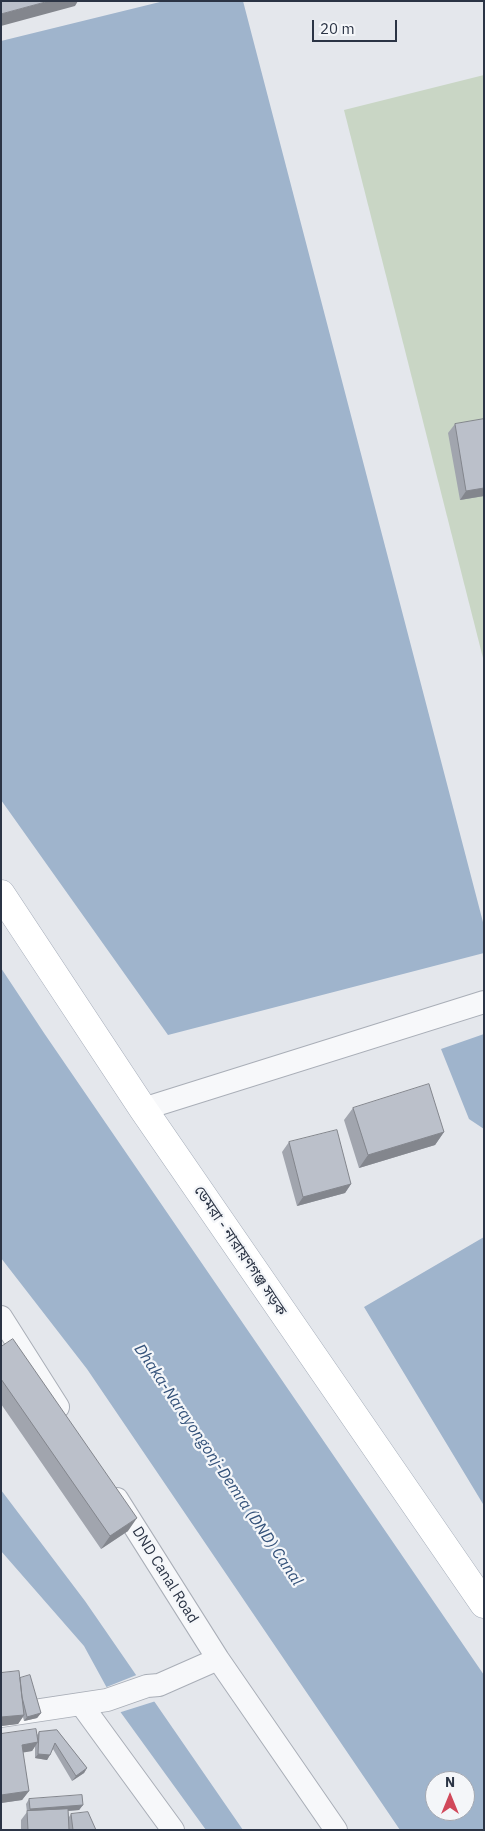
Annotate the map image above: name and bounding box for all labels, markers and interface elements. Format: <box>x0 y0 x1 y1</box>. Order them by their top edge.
scale bar <box>315 10 400 42</box>
text: 20 m <box>320 19 355 38</box>
street label: ডেমরা - নারায়ণগঞ্জ সড়ক <box>190 1183 290 1319</box>
water label: Dhaka-Narayongonj-Demra (DND) Canal <box>130 1341 306 1589</box>
street label: DND Canal Road <box>128 1523 202 1627</box>
north arrow <box>425 1771 475 1821</box>
text: N <box>445 1773 455 1791</box>

